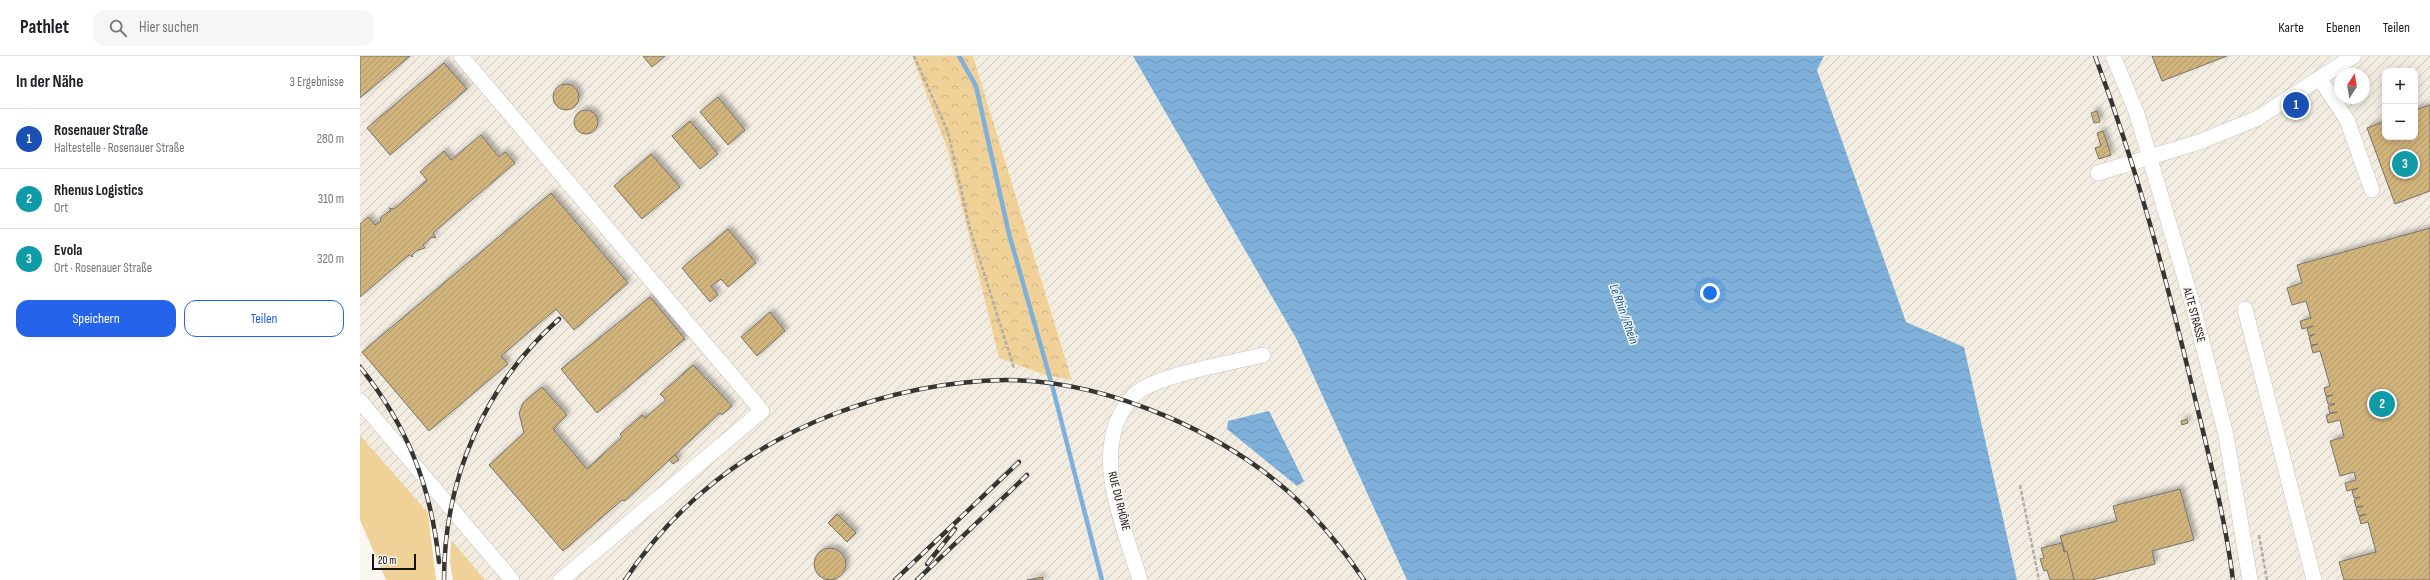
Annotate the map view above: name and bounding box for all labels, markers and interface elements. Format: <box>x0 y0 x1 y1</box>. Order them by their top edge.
search box <box>93 10 373 46</box>
text: Pathlet <box>20 16 69 39</box>
icon: search <box>107 17 129 39</box>
text: Hier suchen <box>139 18 199 37</box>
text: Karte <box>2278 19 2304 36</box>
text: Ebenen <box>2326 19 2361 36</box>
text: Teilen <box>2383 19 2410 36</box>
north arrow <box>2334 68 2370 104</box>
map controls <box>2382 68 2418 140</box>
button: + <box>2382 68 2418 104</box>
text: In der Nähe <box>16 72 83 92</box>
text: 3 Ergebnisse <box>290 74 344 90</box>
pin: 1 <box>2283 90 2309 120</box>
button: − <box>2382 104 2418 140</box>
text: Rosenauer Straße <box>54 121 148 140</box>
text: 1 <box>26 131 32 147</box>
text: 280 m <box>317 131 344 147</box>
text: Haltestelle · Rosenauer Straße <box>54 140 185 156</box>
pin: 3 <box>2392 149 2418 179</box>
text: Rhenus Logistics <box>54 181 143 200</box>
text: 2 <box>26 191 32 207</box>
text: 310 m <box>318 191 344 207</box>
text: Ort <box>54 200 68 216</box>
text: Evola <box>54 241 82 260</box>
text: 3 <box>26 251 32 267</box>
text: 320 m <box>317 251 344 267</box>
text: Ort · Rosenauer Straße <box>54 260 152 276</box>
water label: Le Rhin / Rhein <box>1606 282 1642 347</box>
your location <box>1700 283 1720 303</box>
street label: ALTE STRASSE <box>2179 285 2209 344</box>
button: Speichern <box>16 300 176 337</box>
button: Teilen <box>184 300 344 337</box>
pin: 2 <box>2369 389 2395 419</box>
street label: RUE DU RHÔNE <box>1104 470 1134 532</box>
scale bar <box>372 552 416 571</box>
text: 20 m <box>378 554 396 567</box>

